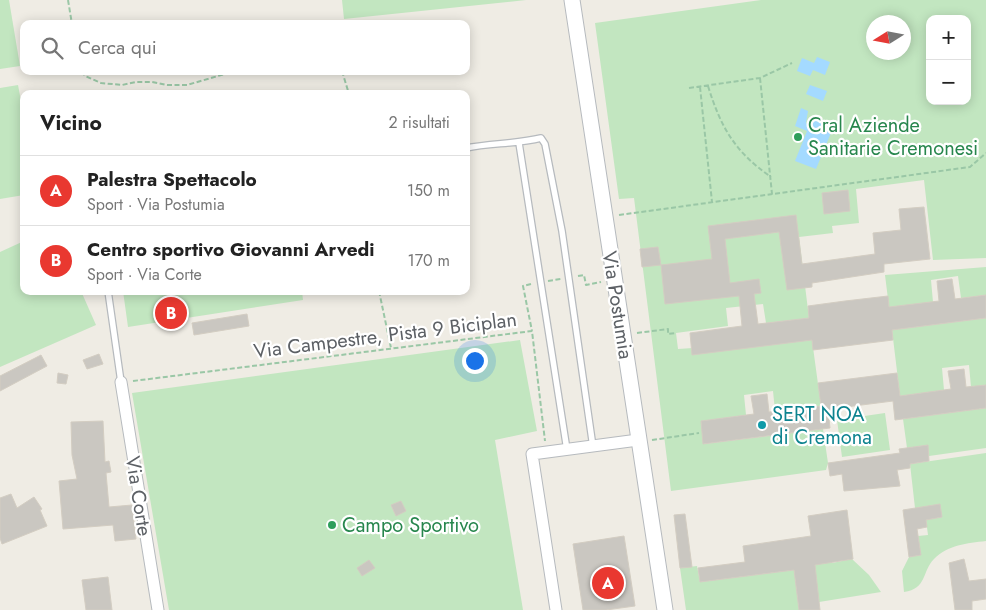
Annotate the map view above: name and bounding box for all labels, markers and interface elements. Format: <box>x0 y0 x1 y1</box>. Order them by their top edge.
north arrow <box>866 15 911 60</box>
map controls <box>926 15 971 105</box>
button: + <box>926 15 971 60</box>
search box <box>20 20 470 75</box>
icon: search <box>38 34 66 62</box>
text: Cerca qui <box>78 34 157 61</box>
button: − <box>926 60 971 105</box>
text: Vicino <box>40 108 102 138</box>
text: 2 risultati <box>388 111 450 134</box>
place label: Cral Aziende Sanitarie Cremonesi <box>808 111 978 163</box>
marker: Cral Aziende Sanitarie Cremonesi <box>792 131 804 143</box>
text: Palestra Spettacolo <box>87 166 257 193</box>
text: A <box>50 179 62 202</box>
text: 150 m <box>407 179 450 202</box>
text: Sport · Via Postumia <box>87 193 225 216</box>
text: Centro sportivo Giovanni Arvedi <box>87 236 375 263</box>
text: B <box>51 249 61 272</box>
text: 170 m <box>408 249 450 272</box>
street label: Via Postumia <box>595 249 640 361</box>
text: Sport · Via Corte <box>87 263 202 286</box>
pin: B <box>155 294 187 332</box>
street label: Via Campestre, Pista 9 Biciplan <box>252 305 518 366</box>
your location <box>462 348 488 374</box>
place label: SERT NOA di Cremona <box>772 400 872 452</box>
marker: SERT NOA di Cremona <box>756 419 768 431</box>
street label: Via Corte <box>118 454 159 538</box>
place label: Campo Sportivo <box>342 511 479 540</box>
marker: Campo Sportivo <box>326 519 338 531</box>
pin: A <box>592 564 624 602</box>

